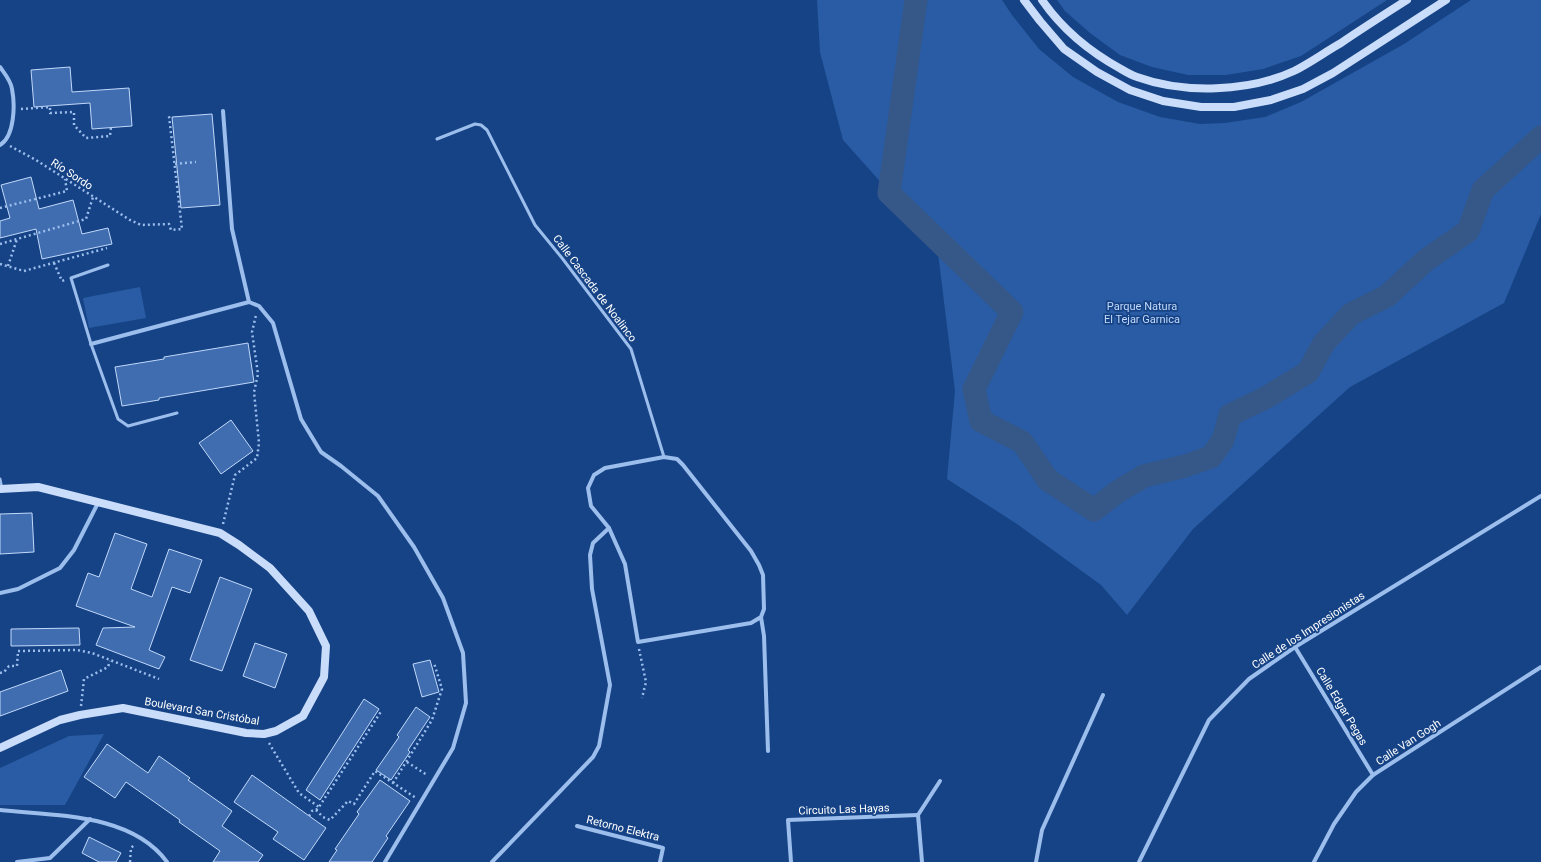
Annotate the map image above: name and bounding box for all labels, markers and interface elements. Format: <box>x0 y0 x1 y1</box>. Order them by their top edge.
street label: Río Sordo <box>48 156 95 193</box>
street label: Calle Cascada de Noalinco <box>550 232 639 344</box>
park label: Parque Natura El Tejar Garnica <box>1104 300 1180 326</box>
street label: Calle de los Impresionistas <box>1249 589 1367 672</box>
street label: Calle Edgar Pegas <box>1313 665 1370 748</box>
street label: Boulevard San Cristóbal <box>143 695 260 728</box>
street label: Calle Van Gogh <box>1373 717 1443 768</box>
street label: Circuito Las Hayas <box>798 801 890 818</box>
street label: Retorno Elektra <box>585 813 661 844</box>

